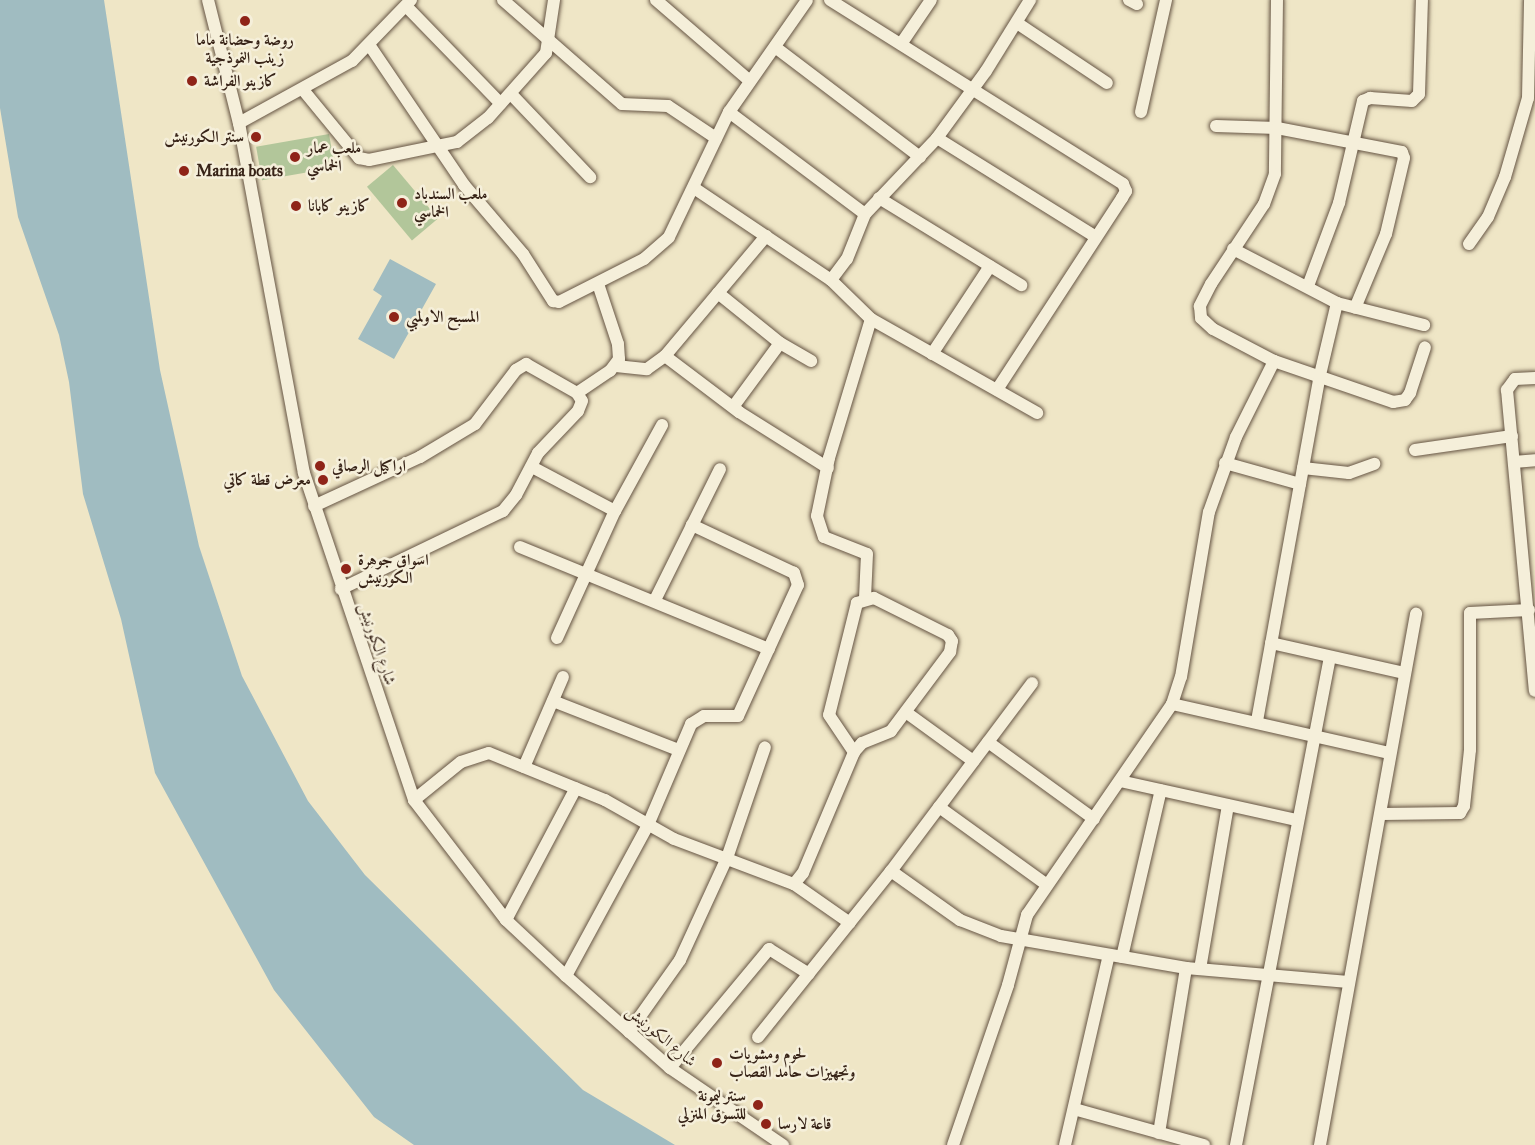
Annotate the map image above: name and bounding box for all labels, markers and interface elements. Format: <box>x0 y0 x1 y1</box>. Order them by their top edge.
marker: روضة وحضانة ماما زينب النموذجية <box>238 14 252 28</box>
place label: روضة وحضانة ماما زينب النموذجية <box>196 30 294 68</box>
place label: كازينو الفراشة <box>204 71 277 91</box>
marker: كازينو الفراشة <box>185 74 199 88</box>
place label: سنتر الكورنيش <box>164 127 244 147</box>
marker: سنتر الكورنيش <box>249 130 263 144</box>
place label: ملعب عمار الخماسي <box>307 138 361 176</box>
marker: ملعب عمار الخماسي <box>288 150 302 164</box>
place label: Marina boats <box>196 161 283 181</box>
marker: Marina boats <box>177 164 191 178</box>
place label: ملعب السندباد الخماسي <box>414 184 488 222</box>
place label: كازينو كابانا <box>308 196 370 216</box>
marker: ملعب السندباد الخماسي <box>395 196 409 210</box>
marker: كازينو كابانا <box>289 199 303 213</box>
place label: المسبح الاولمبي <box>406 307 479 327</box>
marker: المسبح الاولمبي <box>387 310 401 324</box>
place label: اراكيل الرصافي <box>332 456 406 476</box>
marker: اراكيل الرصافي <box>313 459 327 473</box>
place label: معرض قطة كاتي <box>223 470 311 490</box>
marker: معرض قطة كاتي <box>316 473 330 487</box>
place label: اسواق جوهرة الكورنيش <box>358 550 429 588</box>
marker: اسواق جوهرة الكورنيش <box>339 562 353 576</box>
street label: شارع الكورنيش <box>354 600 400 688</box>
street label: شارع الكورنيش <box>622 1001 700 1071</box>
place label: لحوم ومشويات وتجهيزات حامد القصاب <box>729 1044 855 1082</box>
marker: لحوم ومشويات وتجهيزات حامد القصاب <box>710 1056 724 1070</box>
place label: سنتر ليمونة للتسوق المنزلي <box>678 1086 746 1124</box>
marker: سنتر ليمونة للتسوق المنزلي <box>751 1098 765 1112</box>
place label: قاعة لارسا <box>778 1114 832 1134</box>
marker: قاعة لارسا <box>759 1117 773 1131</box>

